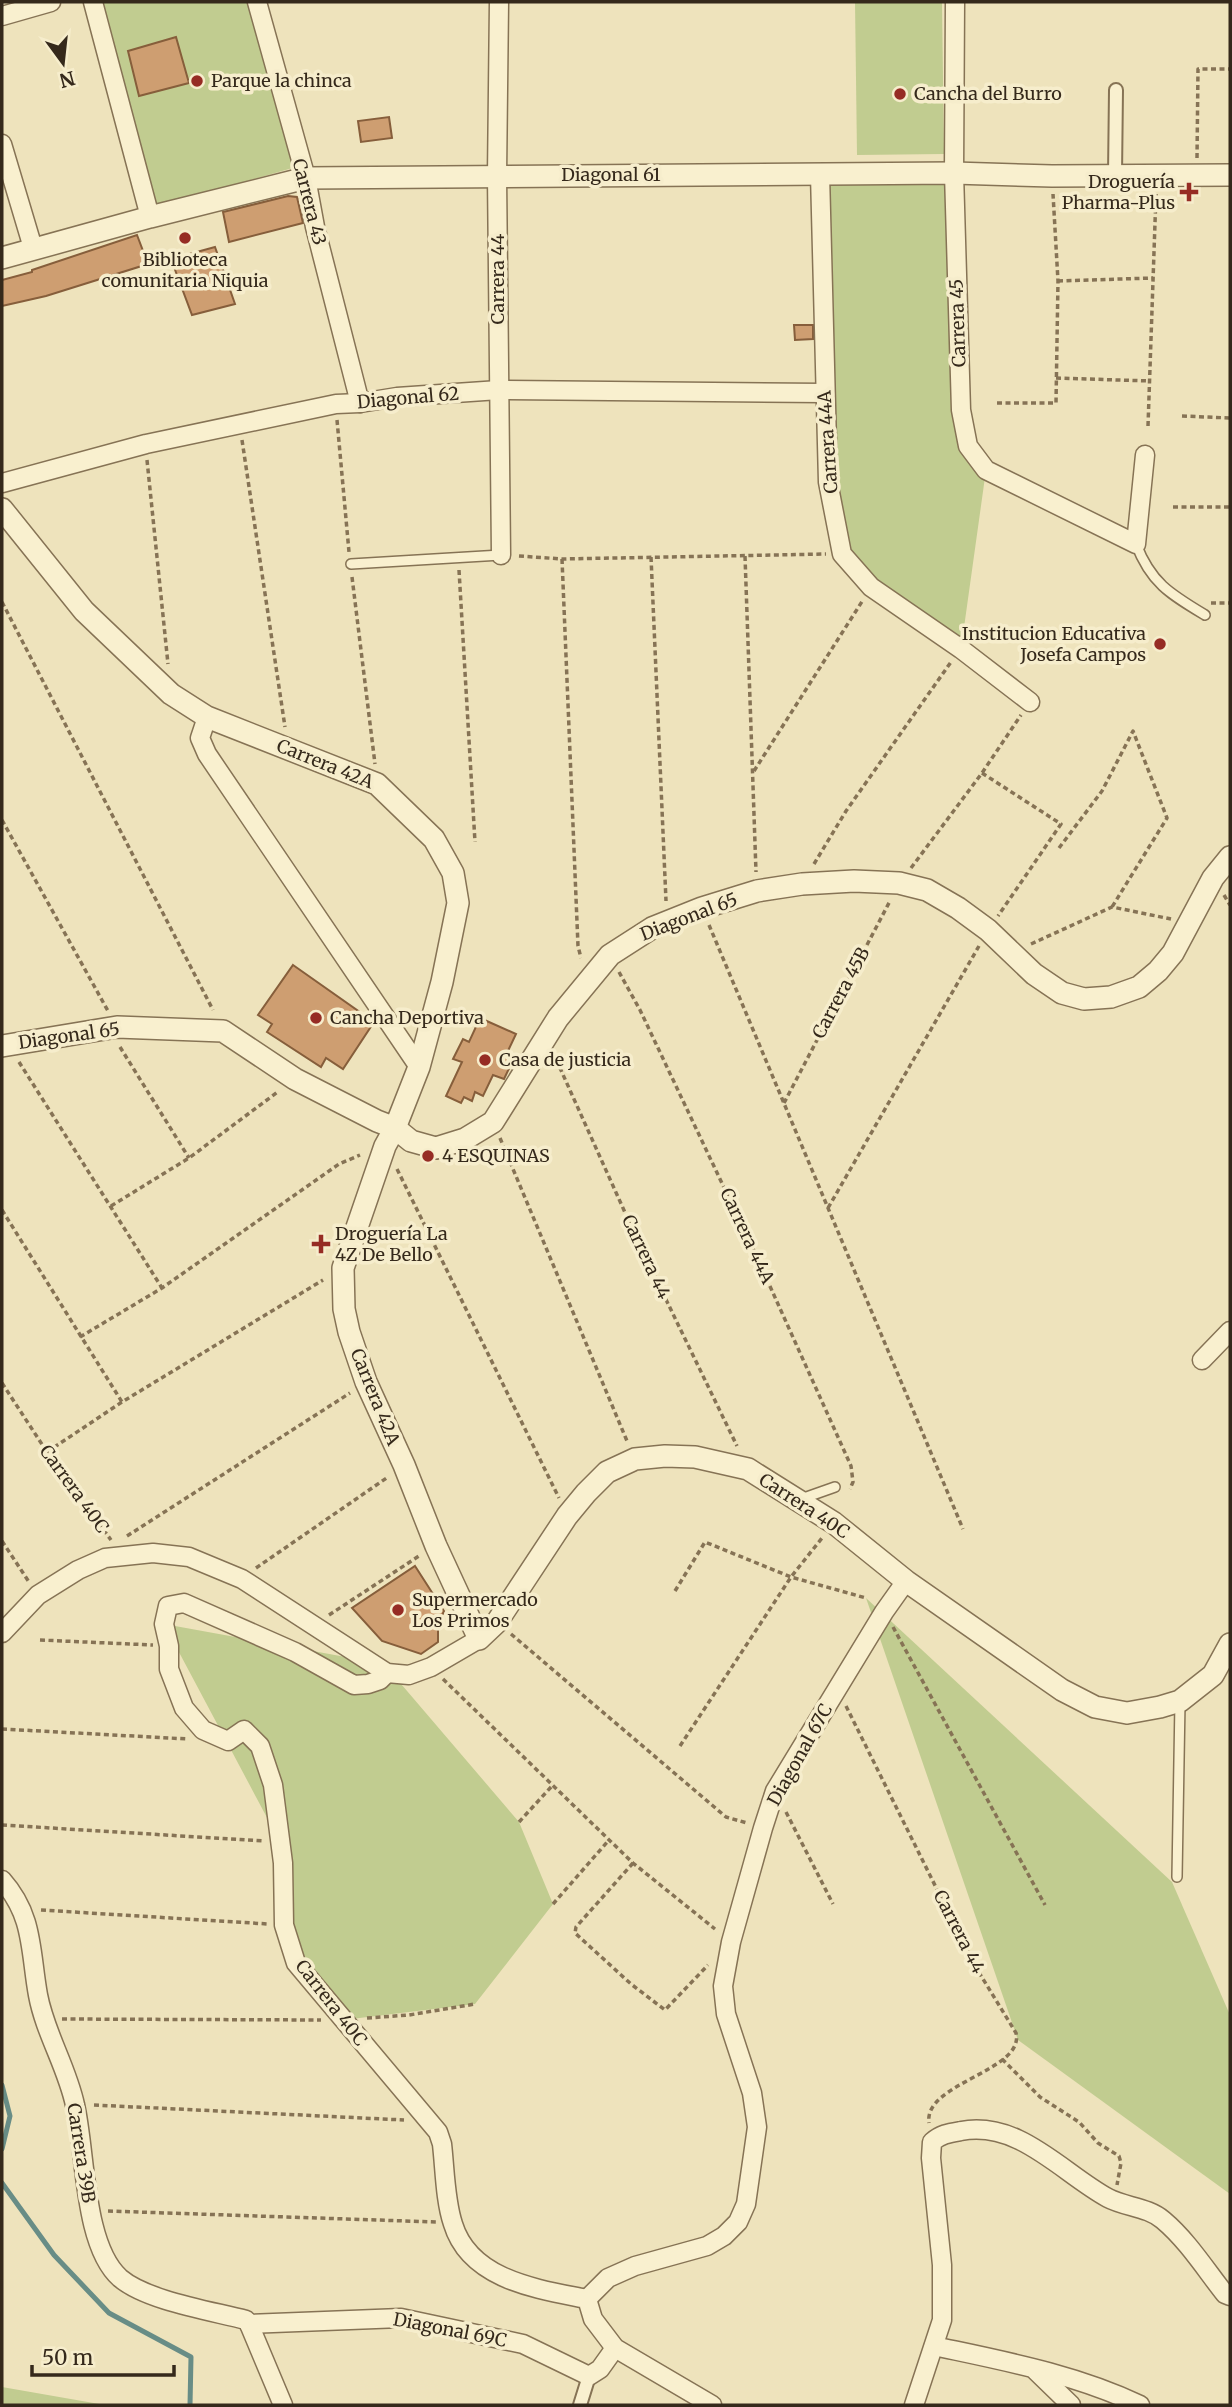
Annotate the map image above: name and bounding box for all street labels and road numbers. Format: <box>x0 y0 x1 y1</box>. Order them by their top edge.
street label: Carrera 43 <box>288 156 331 248</box>
street label: Diagonal 61 <box>561 163 661 186</box>
street label: Carrera 44 <box>486 234 509 324</box>
street label: Carrera 45 <box>944 278 971 368</box>
street label: Diagonal 62 <box>356 382 460 413</box>
street label: Carrera 44A <box>812 389 843 494</box>
street label: Carrera 42A <box>273 734 377 793</box>
street label: Diagonal 65 <box>637 887 741 946</box>
street label: Carrera 45B <box>807 943 874 1042</box>
street label: Diagonal 65 <box>17 1017 121 1054</box>
street label: Carrera 44A <box>715 1184 780 1288</box>
street label: Carrera 44 <box>617 1211 676 1303</box>
street label: Carrera 42A <box>346 1345 405 1449</box>
street label: Carrera 40C <box>35 1440 114 1537</box>
street label: Carrera 40C <box>755 1468 854 1543</box>
street label: Diagonal 67C <box>762 1700 837 1810</box>
street label: Carrera 44 <box>929 1886 990 1977</box>
street label: Carrera 40C <box>291 1955 372 2051</box>
street label: Carrera 39B <box>62 2101 101 2205</box>
street label: Diagonal 69C <box>391 2307 509 2352</box>

